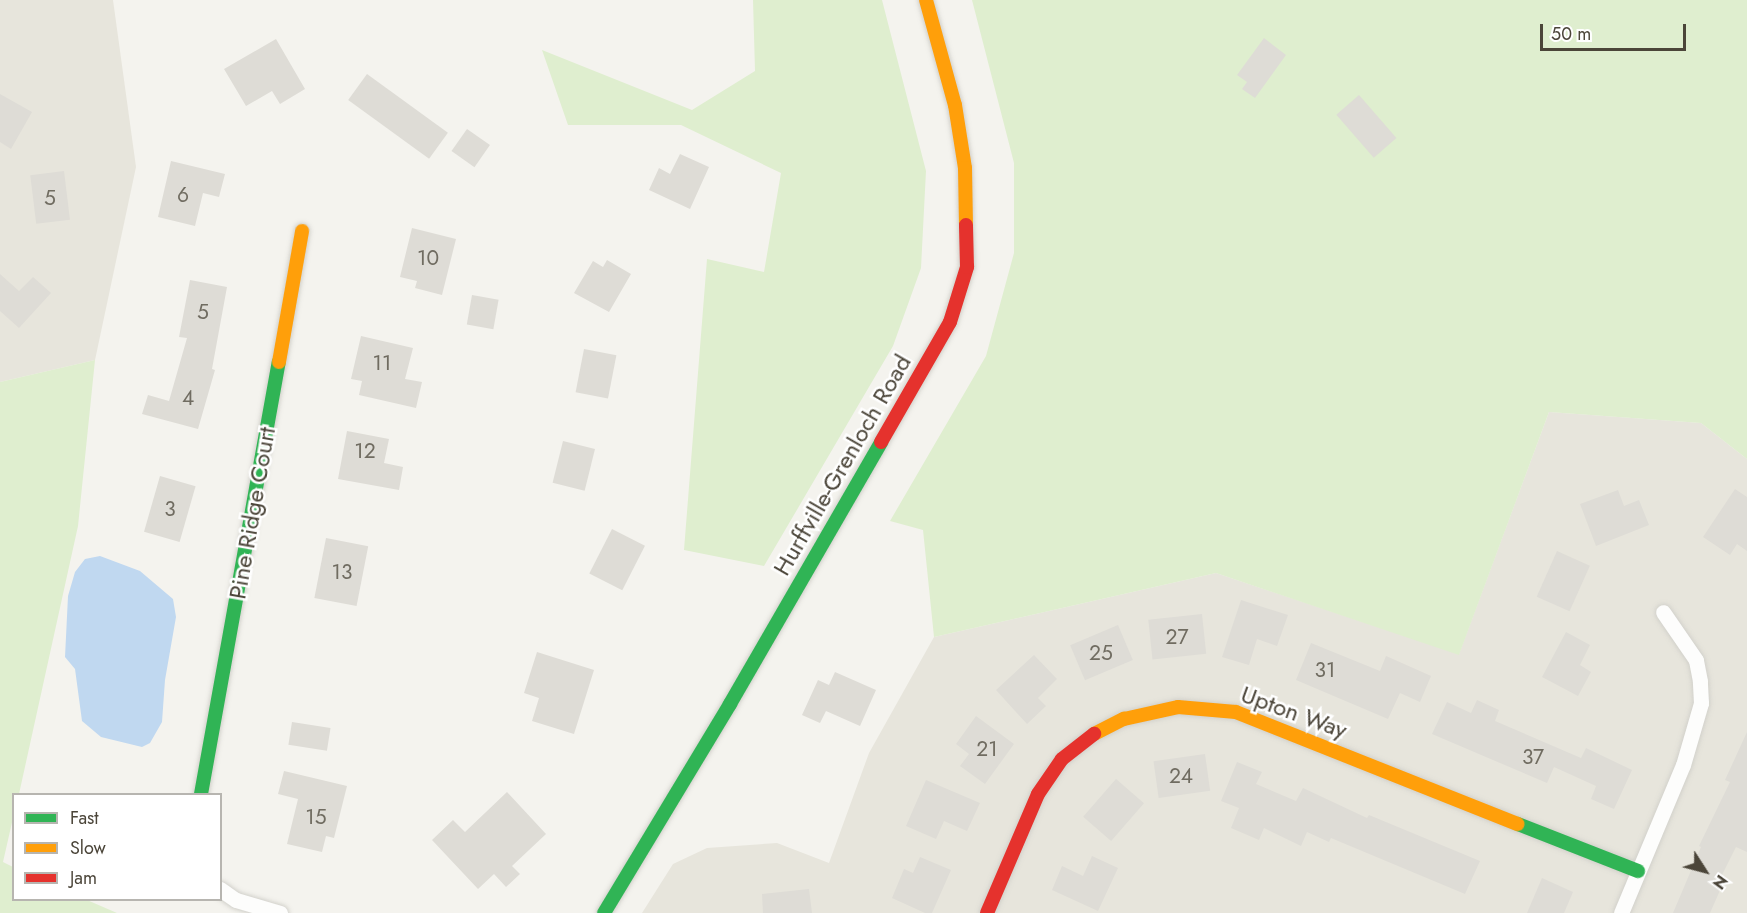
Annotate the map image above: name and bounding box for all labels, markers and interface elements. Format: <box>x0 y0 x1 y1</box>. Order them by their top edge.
scale bar <box>1543 12 1688 50</box>
text: 50 m <box>1551 21 1591 47</box>
house number: 6 <box>177 182 189 208</box>
house number: 5 <box>44 185 56 211</box>
house number: 10 <box>417 245 439 271</box>
house number: 5 <box>197 299 209 325</box>
house number: 11 <box>373 350 391 376</box>
street label: Hurffville-Grenloch Road <box>767 350 917 580</box>
house number: 4 <box>182 385 194 411</box>
street label: Pine Ridge Court <box>223 425 281 601</box>
house number: 12 <box>354 438 376 464</box>
house number: 3 <box>164 496 176 522</box>
house number: 13 <box>332 559 352 585</box>
house number: 27 <box>1166 624 1188 650</box>
house number: 25 <box>1089 640 1113 666</box>
house number: 31 <box>1315 657 1335 683</box>
street label: Upton Way <box>1237 680 1351 744</box>
house number: 21 <box>976 736 998 762</box>
house number: 37 <box>1522 744 1544 770</box>
house number: 24 <box>1169 763 1193 789</box>
legend <box>12 793 222 901</box>
house number: 15 <box>305 804 327 830</box>
text: Fast <box>70 805 99 831</box>
text: Slow <box>70 835 106 861</box>
north arrow <box>1675 841 1735 901</box>
text: Jam <box>70 865 97 891</box>
text: N <box>1707 870 1733 894</box>

